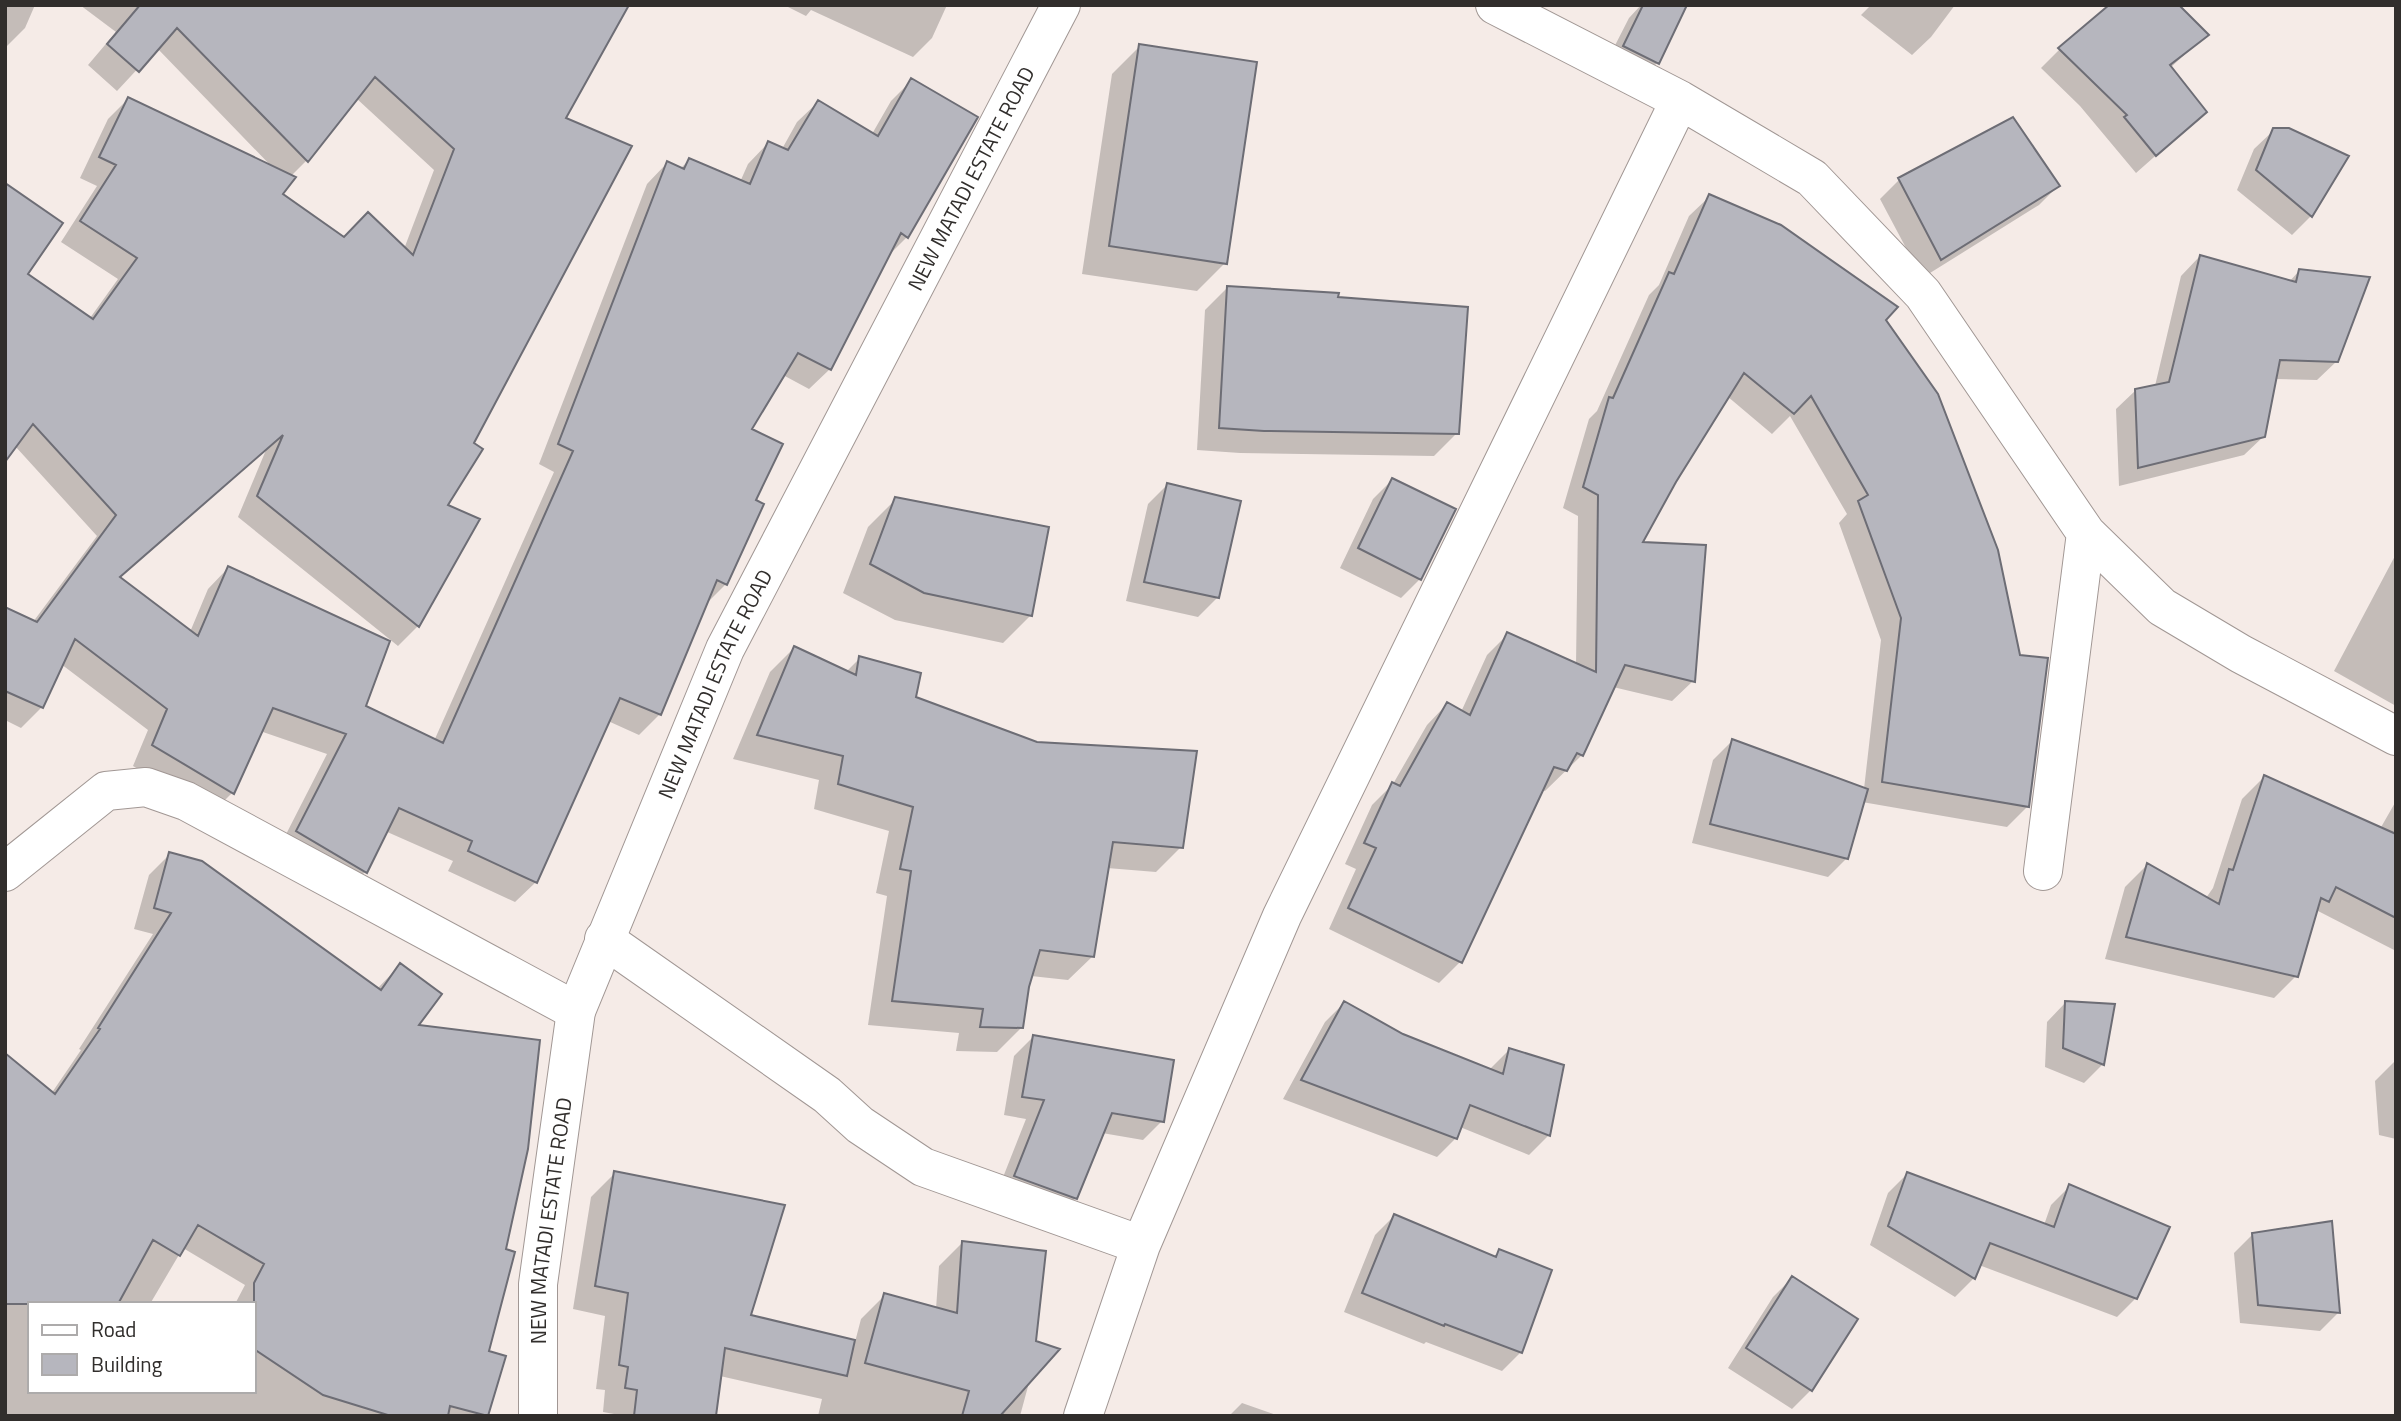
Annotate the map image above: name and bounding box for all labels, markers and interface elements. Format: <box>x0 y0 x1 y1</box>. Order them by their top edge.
street label: NEW MATADI ESTATE ROAD <box>899 61 1042 296</box>
street label: NEW MATADI ESTATE ROAD <box>649 563 780 803</box>
street label: NEW MATADI ESTATE ROAD <box>522 1095 580 1344</box>
legend <box>28 1302 256 1393</box>
text: Road <box>91 1313 136 1345</box>
text: Building <box>91 1348 163 1380</box>

